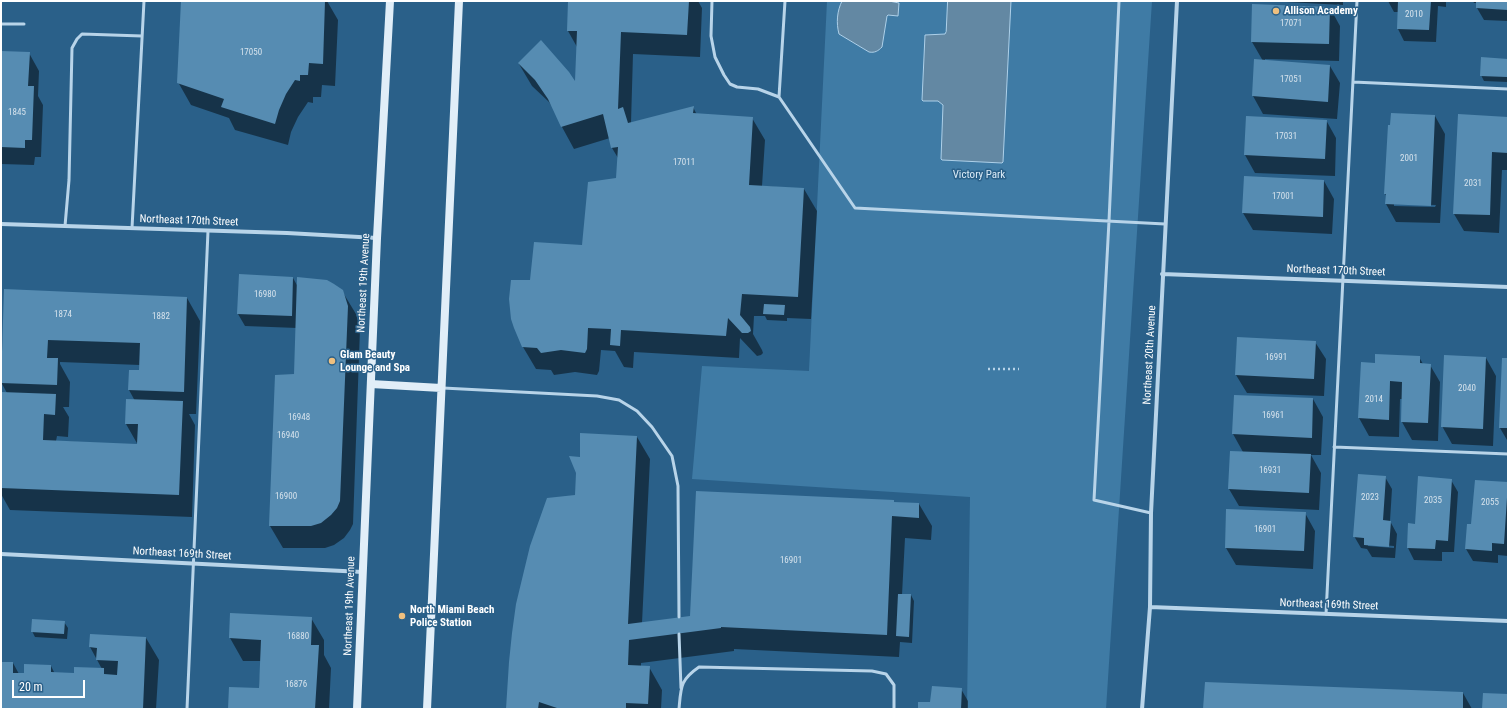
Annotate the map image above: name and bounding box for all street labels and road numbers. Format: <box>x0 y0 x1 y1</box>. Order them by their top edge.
street label: Northeast 170th Street <box>139 213 239 229</box>
street label: Northeast 19th Avenue <box>355 233 373 333</box>
street label: Northeast 170th Street <box>1286 263 1386 279</box>
street label: Northeast 20th Avenue <box>1141 305 1159 405</box>
street label: Northeast 169th Street <box>132 545 232 563</box>
street label: Northeast 19th Avenue <box>342 556 358 656</box>
street label: Northeast 169th Street <box>1279 597 1379 613</box>

